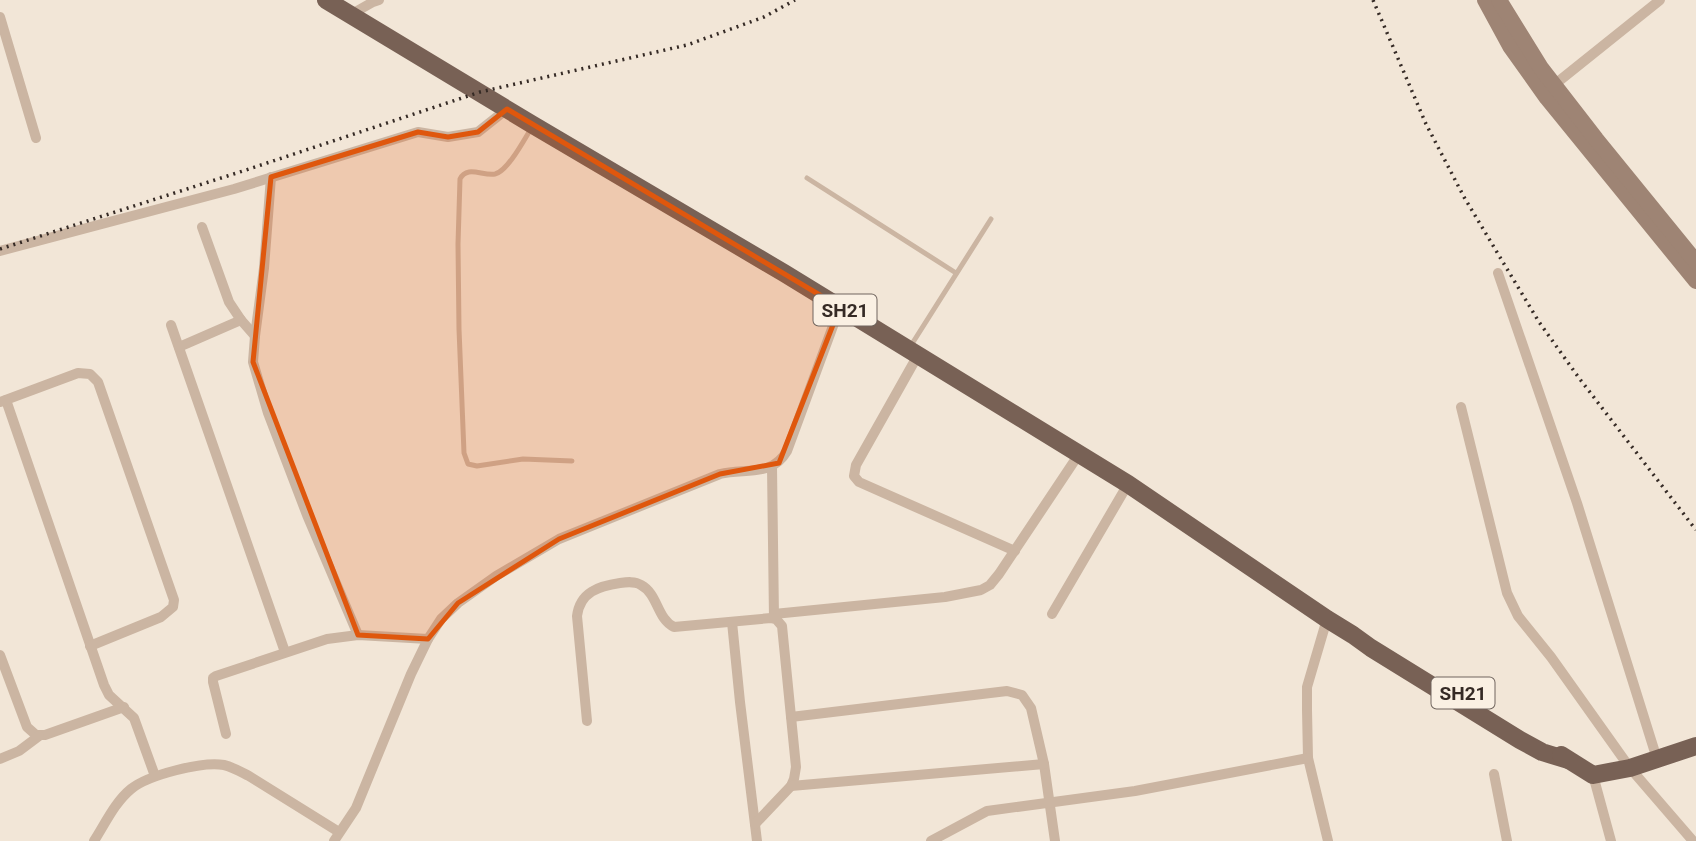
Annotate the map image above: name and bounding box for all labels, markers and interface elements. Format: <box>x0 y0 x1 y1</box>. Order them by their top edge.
road number: SH21 <box>814 294 876 326</box>
road number: SH21 <box>1432 678 1494 708</box>

